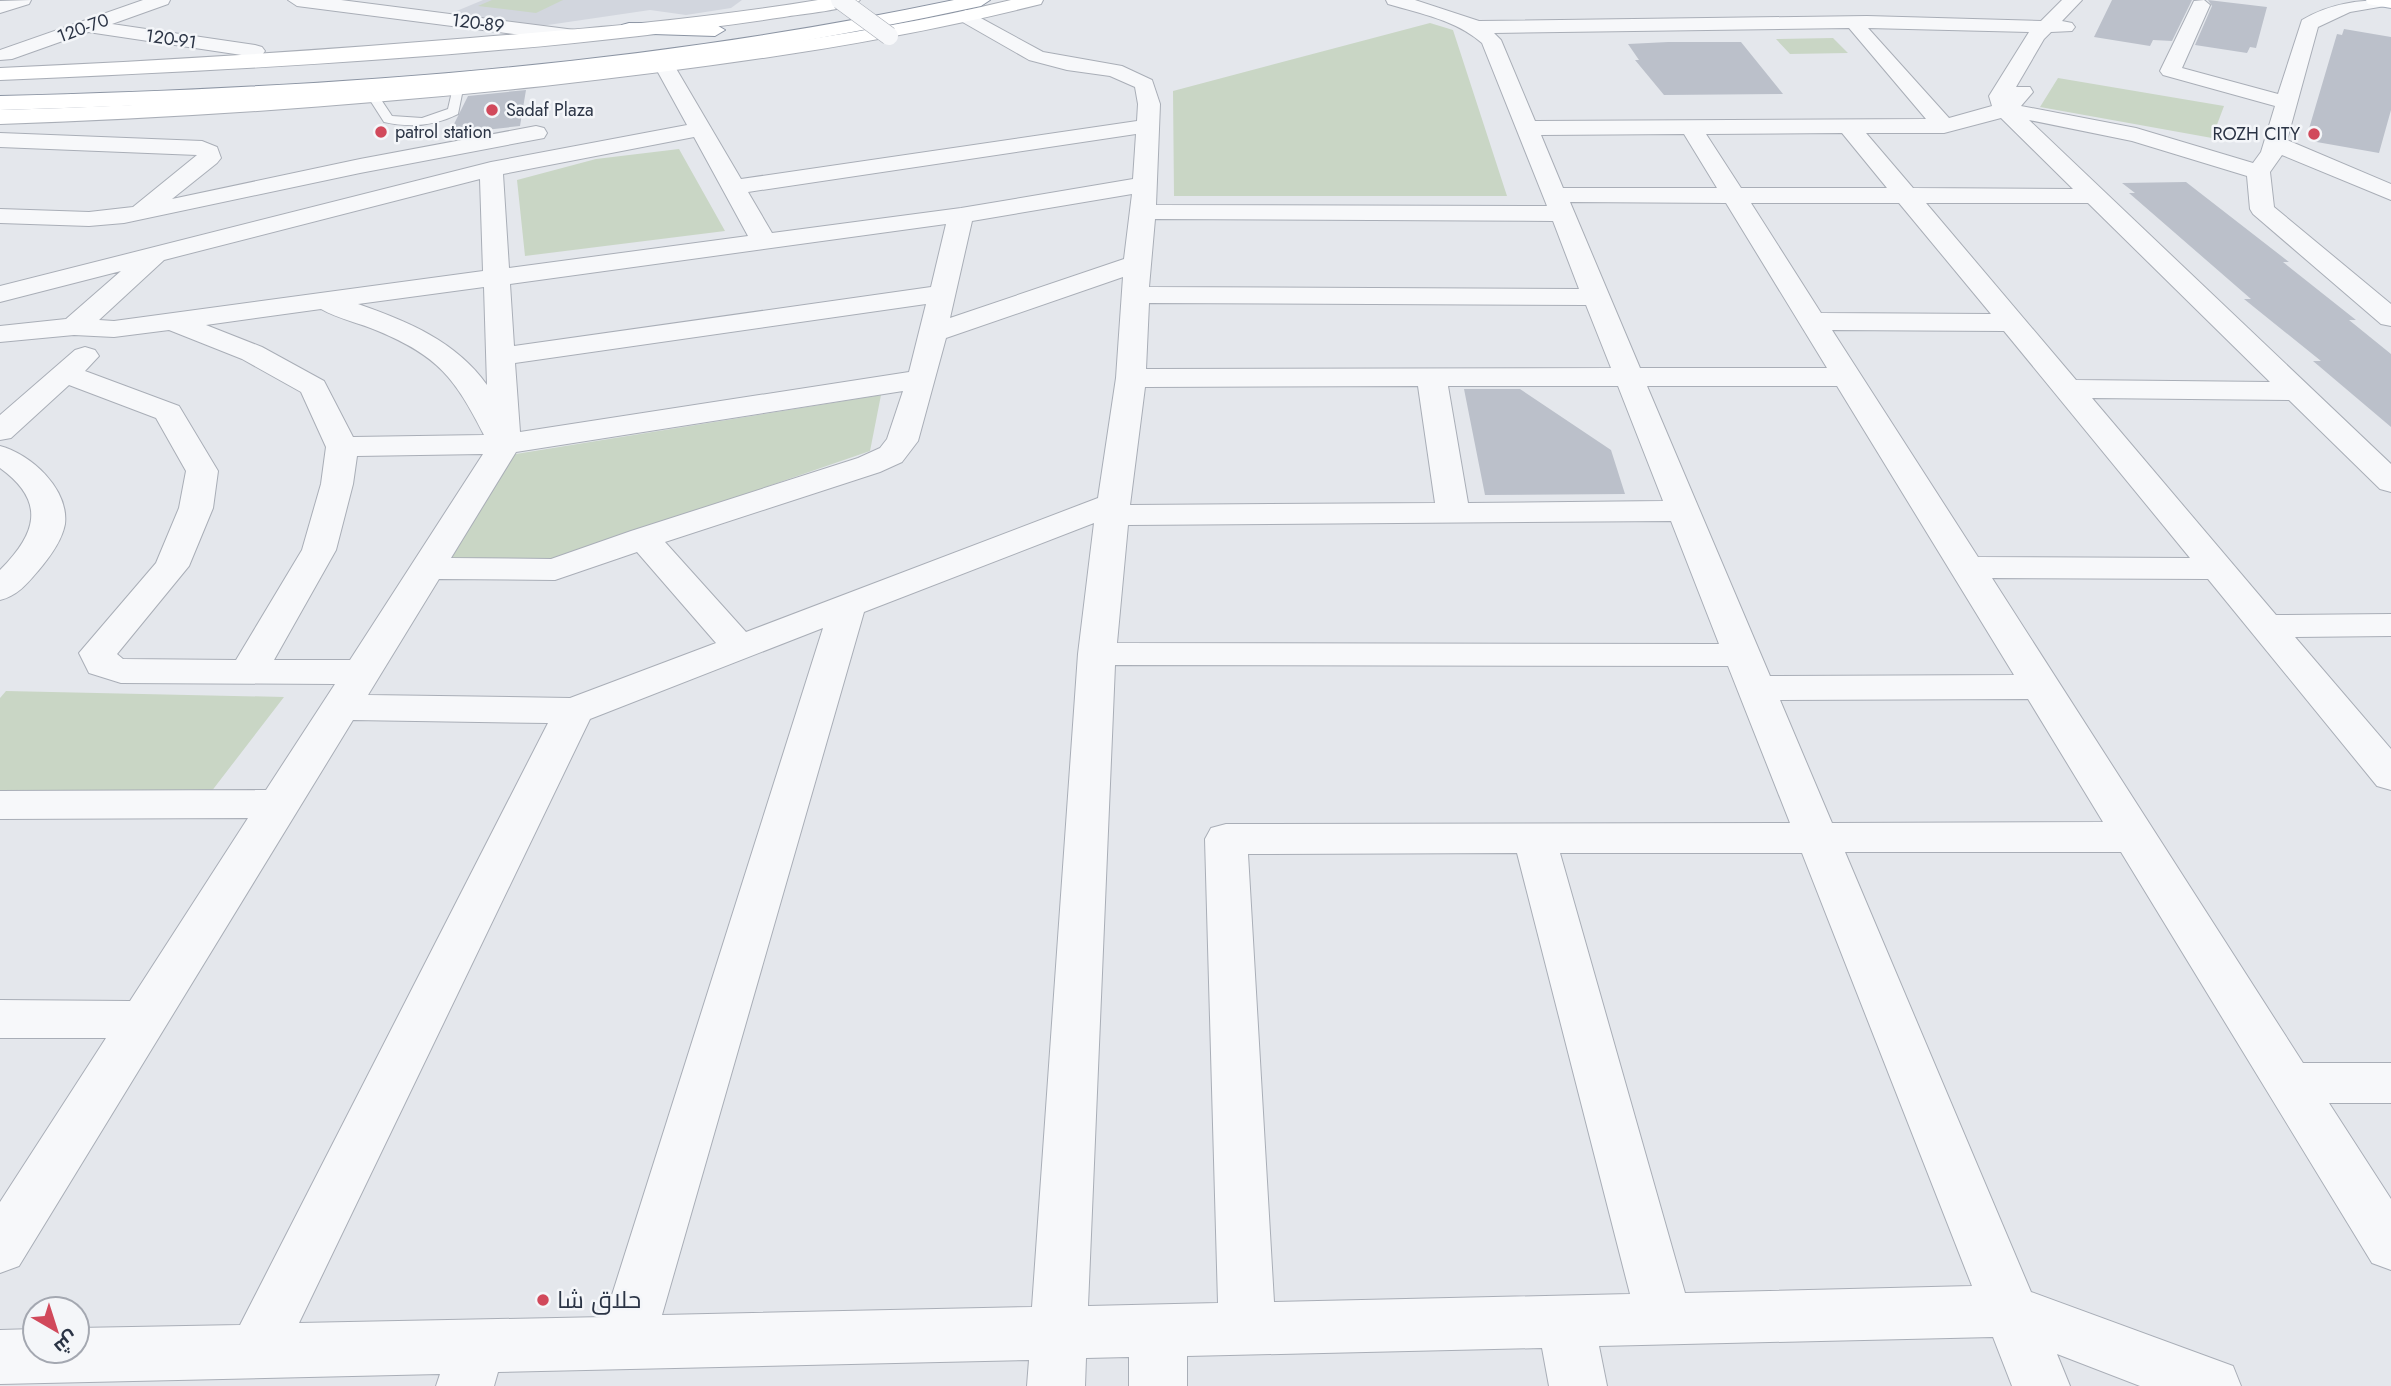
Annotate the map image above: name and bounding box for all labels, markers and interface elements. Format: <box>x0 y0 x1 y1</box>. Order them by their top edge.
street label: 120-70 <box>54 7 113 49</box>
street label: 120-89 <box>450 7 506 39</box>
street label: 120-91 <box>144 23 198 55</box>
place label: Sadaf Plaza <box>506 97 594 123</box>
marker: Sadaf Plaza <box>484 102 500 118</box>
place label: patrol station <box>395 119 492 145</box>
place label: ROZH CITY <box>2212 121 2301 147</box>
marker: patrol station <box>373 124 389 140</box>
marker: ROZH CITY <box>2306 126 2322 142</box>
place label: حلاق شا <box>557 1282 641 1317</box>
marker: حلاق شا <box>535 1292 551 1308</box>
north arrow <box>21 1295 91 1365</box>
text: ش <box>48 1325 84 1361</box>

